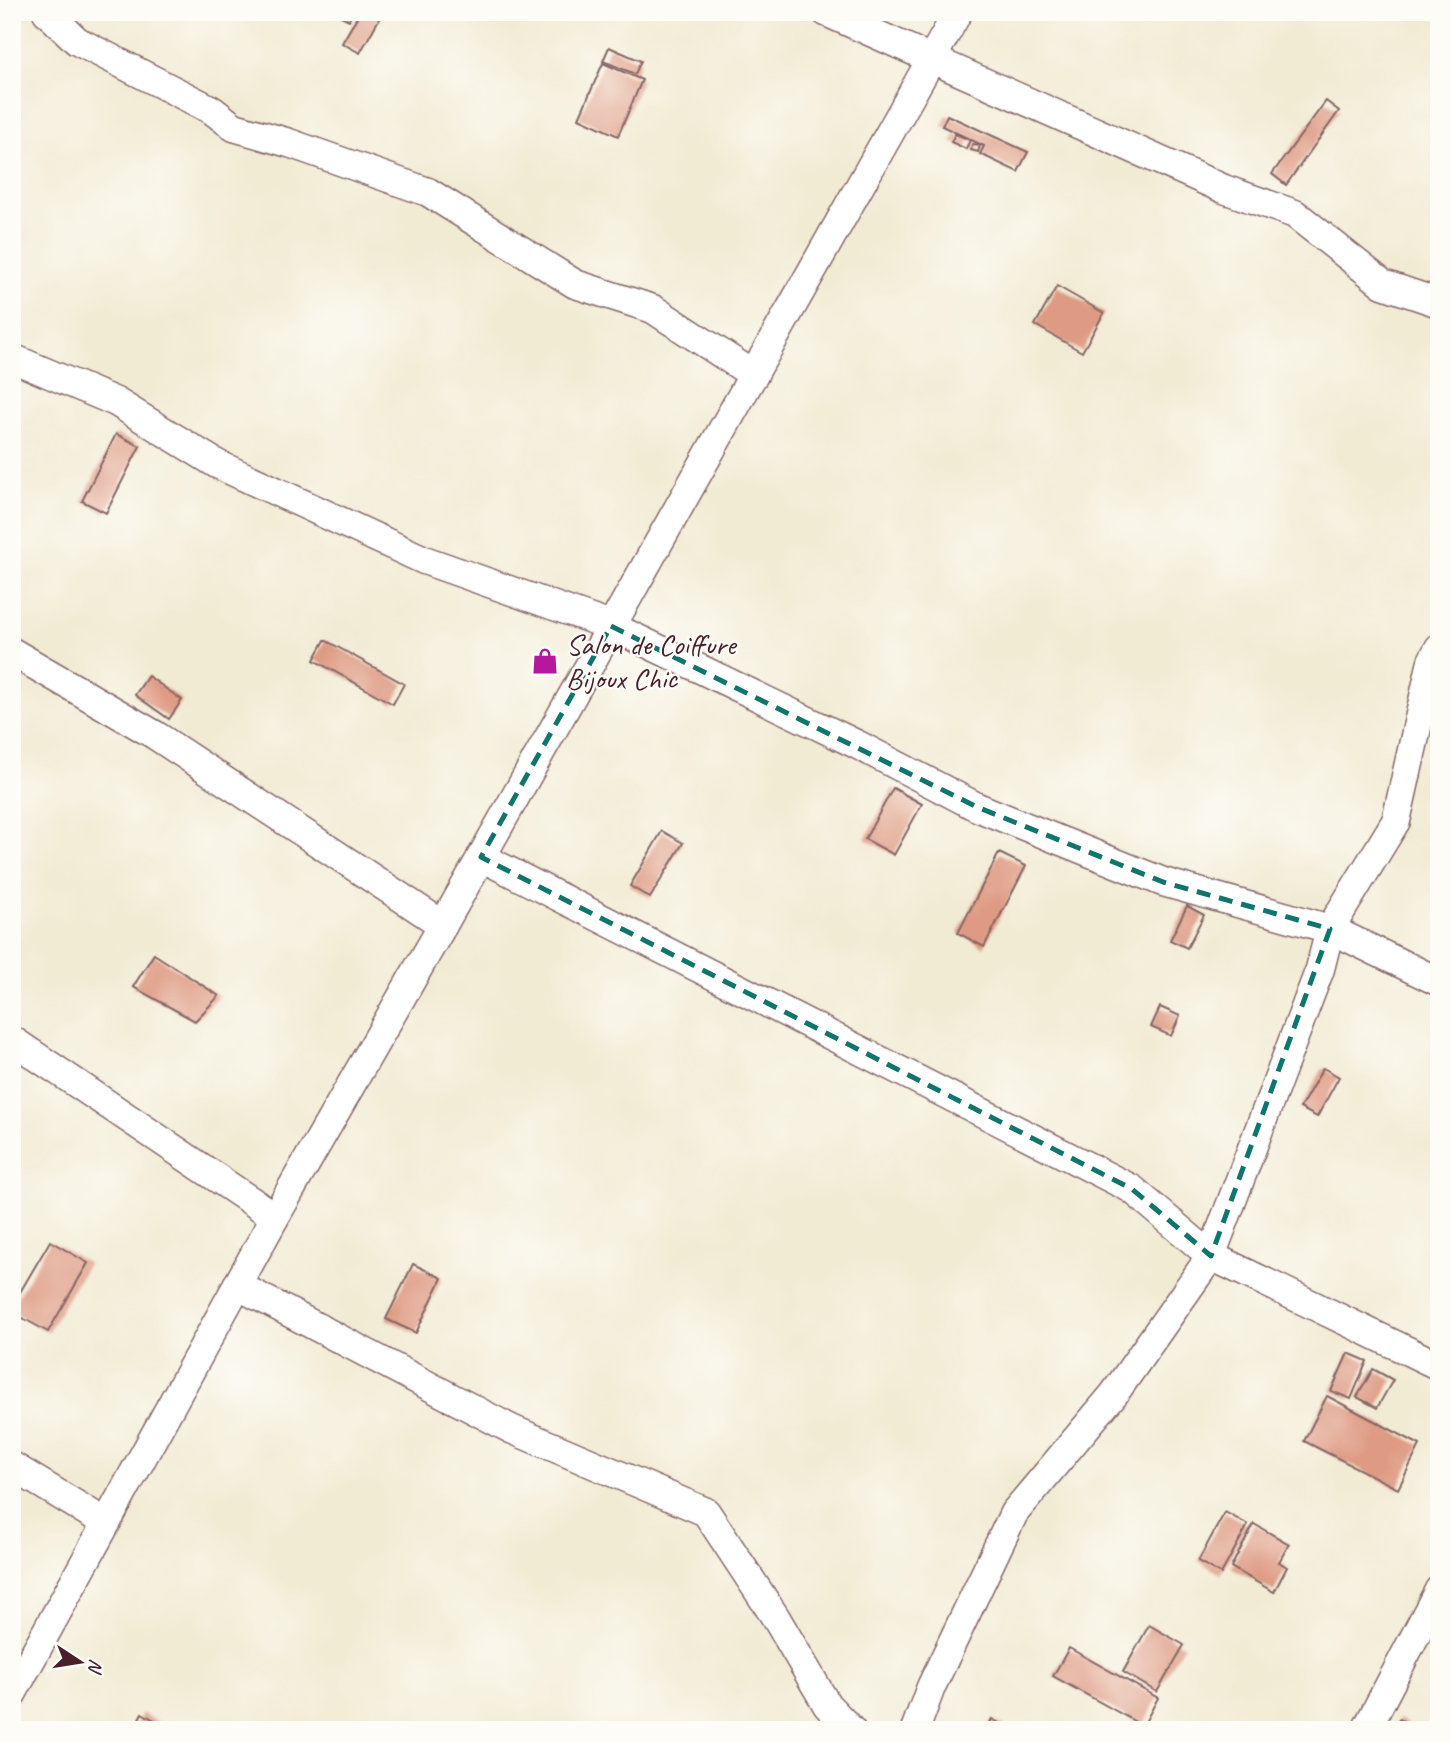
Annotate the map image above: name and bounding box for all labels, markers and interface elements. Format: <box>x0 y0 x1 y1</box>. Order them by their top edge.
place label: Salon de Coiffure Bijoux Chic <box>566 625 738 697</box>
shop icon: Salon de Coiffure Bijoux Chic <box>530 646 560 676</box>
north arrow <box>46 1626 116 1696</box>
text: N <box>82 1657 109 1677</box>

